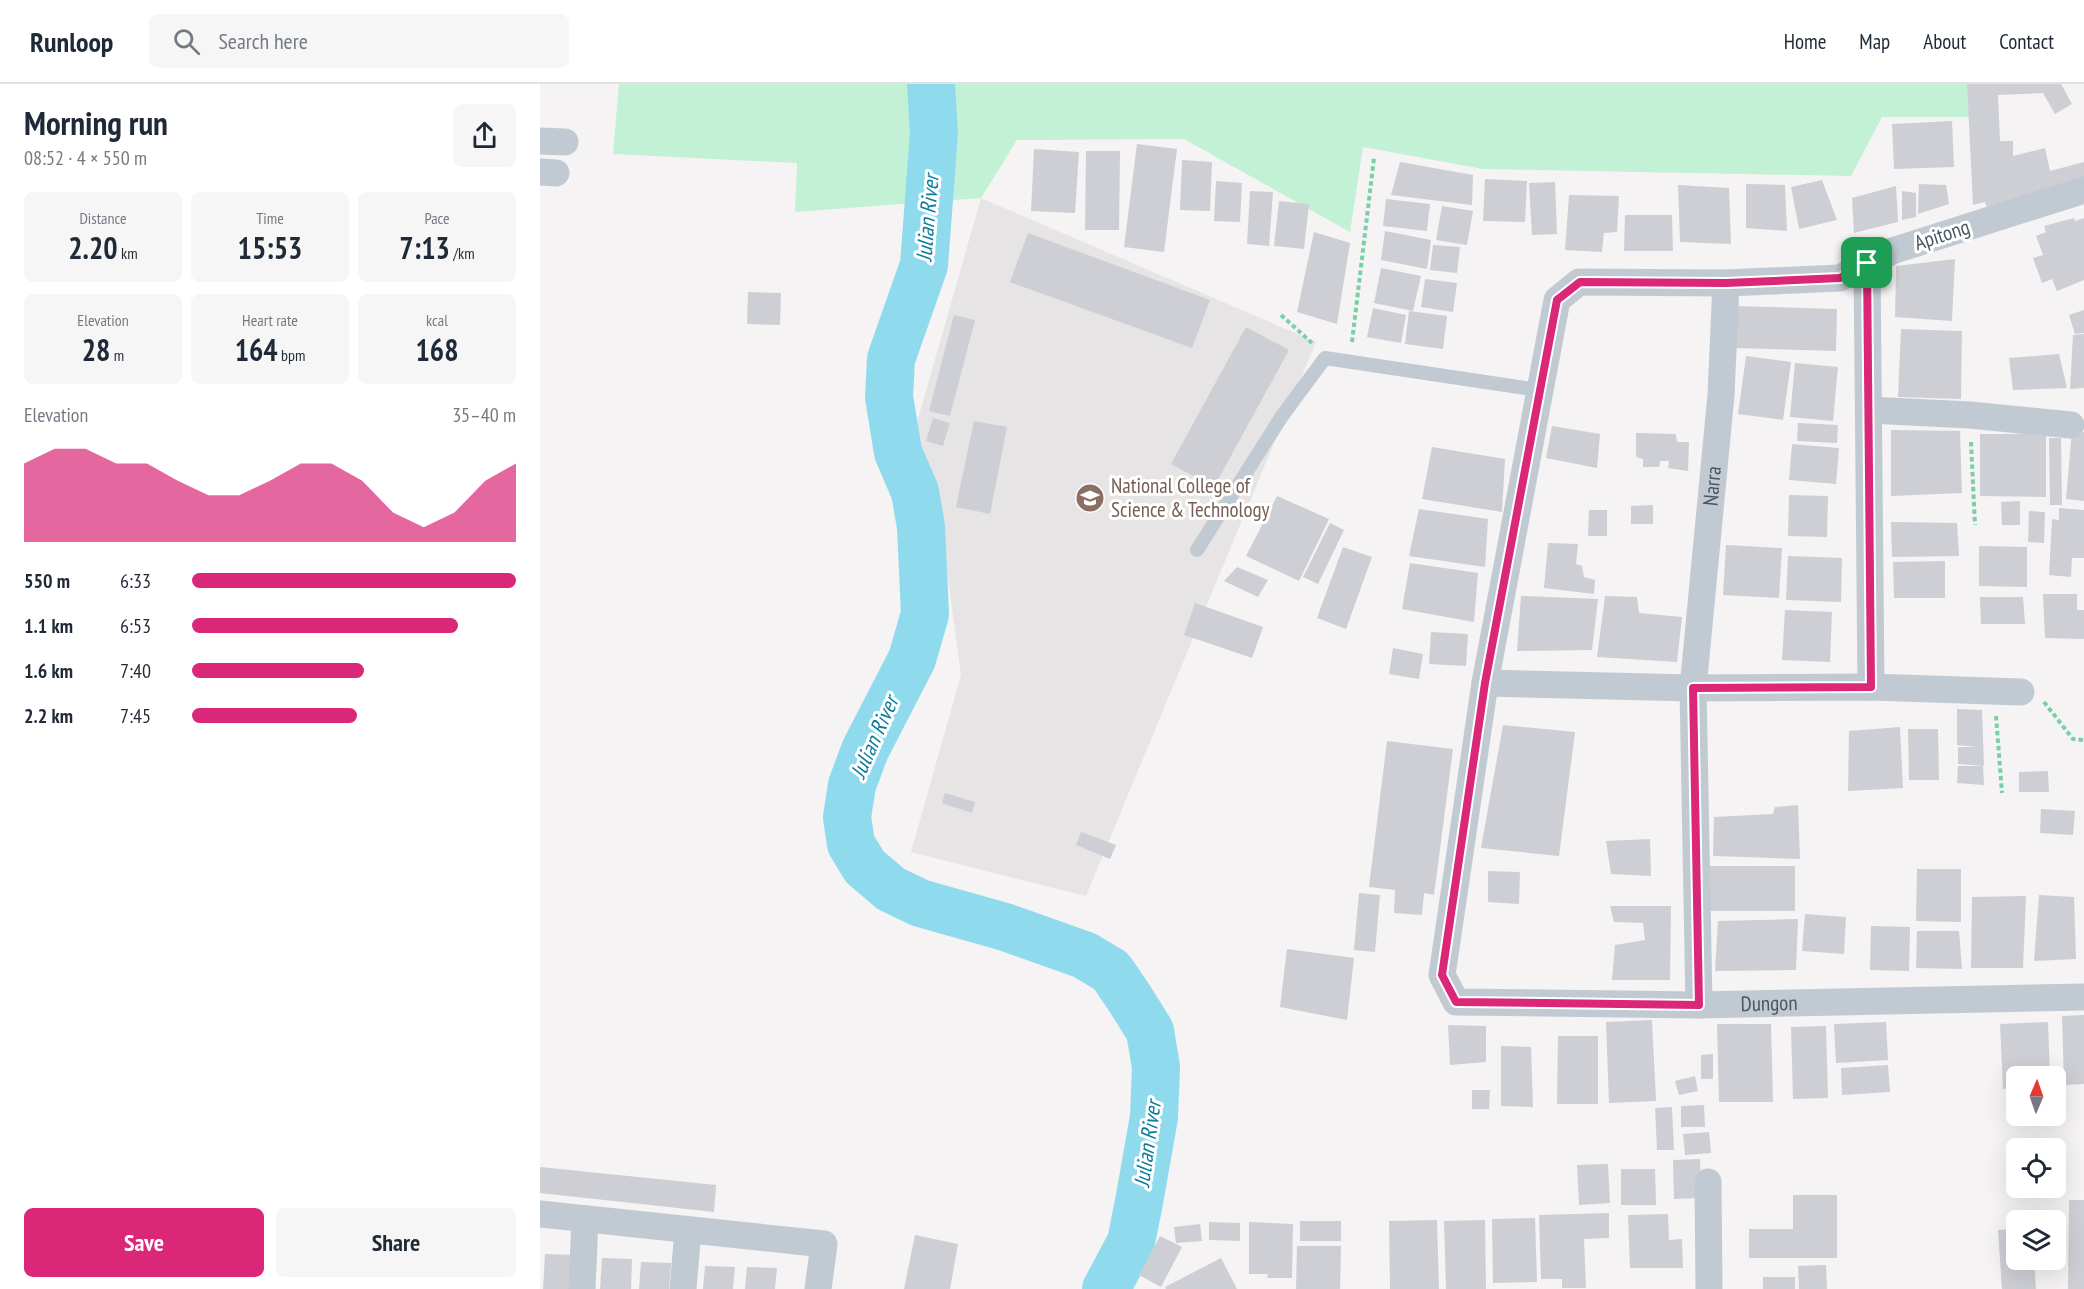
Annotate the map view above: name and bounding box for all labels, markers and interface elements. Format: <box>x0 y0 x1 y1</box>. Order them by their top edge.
search box <box>149 14 569 68</box>
text: Runloop <box>30 23 113 60</box>
icon: search <box>170 25 203 58</box>
text: Search here <box>218 27 308 55</box>
text: Home <box>1784 28 1826 55</box>
text: Map <box>1859 28 1890 55</box>
text: About <box>1923 28 1966 55</box>
text: Contact <box>1999 28 2054 55</box>
text: Morning run <box>24 101 168 144</box>
button: share <box>453 104 516 167</box>
text: 08:52 · 4 × 550 m <box>24 145 147 171</box>
water label: Julian River <box>909 171 945 263</box>
text: Distance <box>79 208 127 228</box>
text: Time <box>256 208 284 228</box>
text: Pace <box>424 208 450 228</box>
street label: Apitong <box>1911 213 1973 256</box>
text: 2.20 <box>68 228 118 267</box>
text: 15:53 <box>238 228 302 267</box>
text: 7:13 <box>399 228 450 267</box>
pin <box>1841 237 1892 288</box>
text: km <box>118 243 138 263</box>
text: /km <box>450 243 475 263</box>
icon: arrive <box>1850 246 1883 279</box>
text: Elevation <box>77 310 129 330</box>
text: Heart rate <box>242 310 298 330</box>
text: kcal <box>426 310 448 330</box>
text: 28 <box>82 330 110 369</box>
text: 164 <box>235 330 278 369</box>
text: 168 <box>415 330 459 369</box>
text: m <box>110 345 124 365</box>
text: bpm <box>278 345 305 365</box>
text: Elevation <box>24 402 88 428</box>
text: 35–40 m <box>452 402 516 428</box>
street label: Narra <box>1696 465 1727 507</box>
place label: National College of Science & Technology <box>1111 472 1270 523</box>
school or university icon: National College of Science & Technology <box>1074 482 1106 514</box>
text: 550 m <box>24 568 70 594</box>
text: 6:33 <box>120 568 151 594</box>
text: 1.1 km <box>24 613 73 639</box>
text: 6:53 <box>120 613 151 639</box>
text: 1.6 km <box>24 658 73 684</box>
text: 7:40 <box>120 658 151 684</box>
water label: Julian River <box>843 689 906 783</box>
text: 2.2 km <box>24 703 73 729</box>
text: 7:45 <box>120 703 151 729</box>
street label: Dungon <box>1740 989 1798 1017</box>
north arrow <box>2006 1066 2066 1126</box>
map controls <box>2006 1066 2066 1270</box>
water label: Julian River <box>1127 1096 1167 1190</box>
button: locate <box>2006 1138 2066 1198</box>
button: Save <box>24 1208 264 1277</box>
button: Share <box>276 1208 516 1277</box>
button: layers <box>2006 1210 2066 1270</box>

